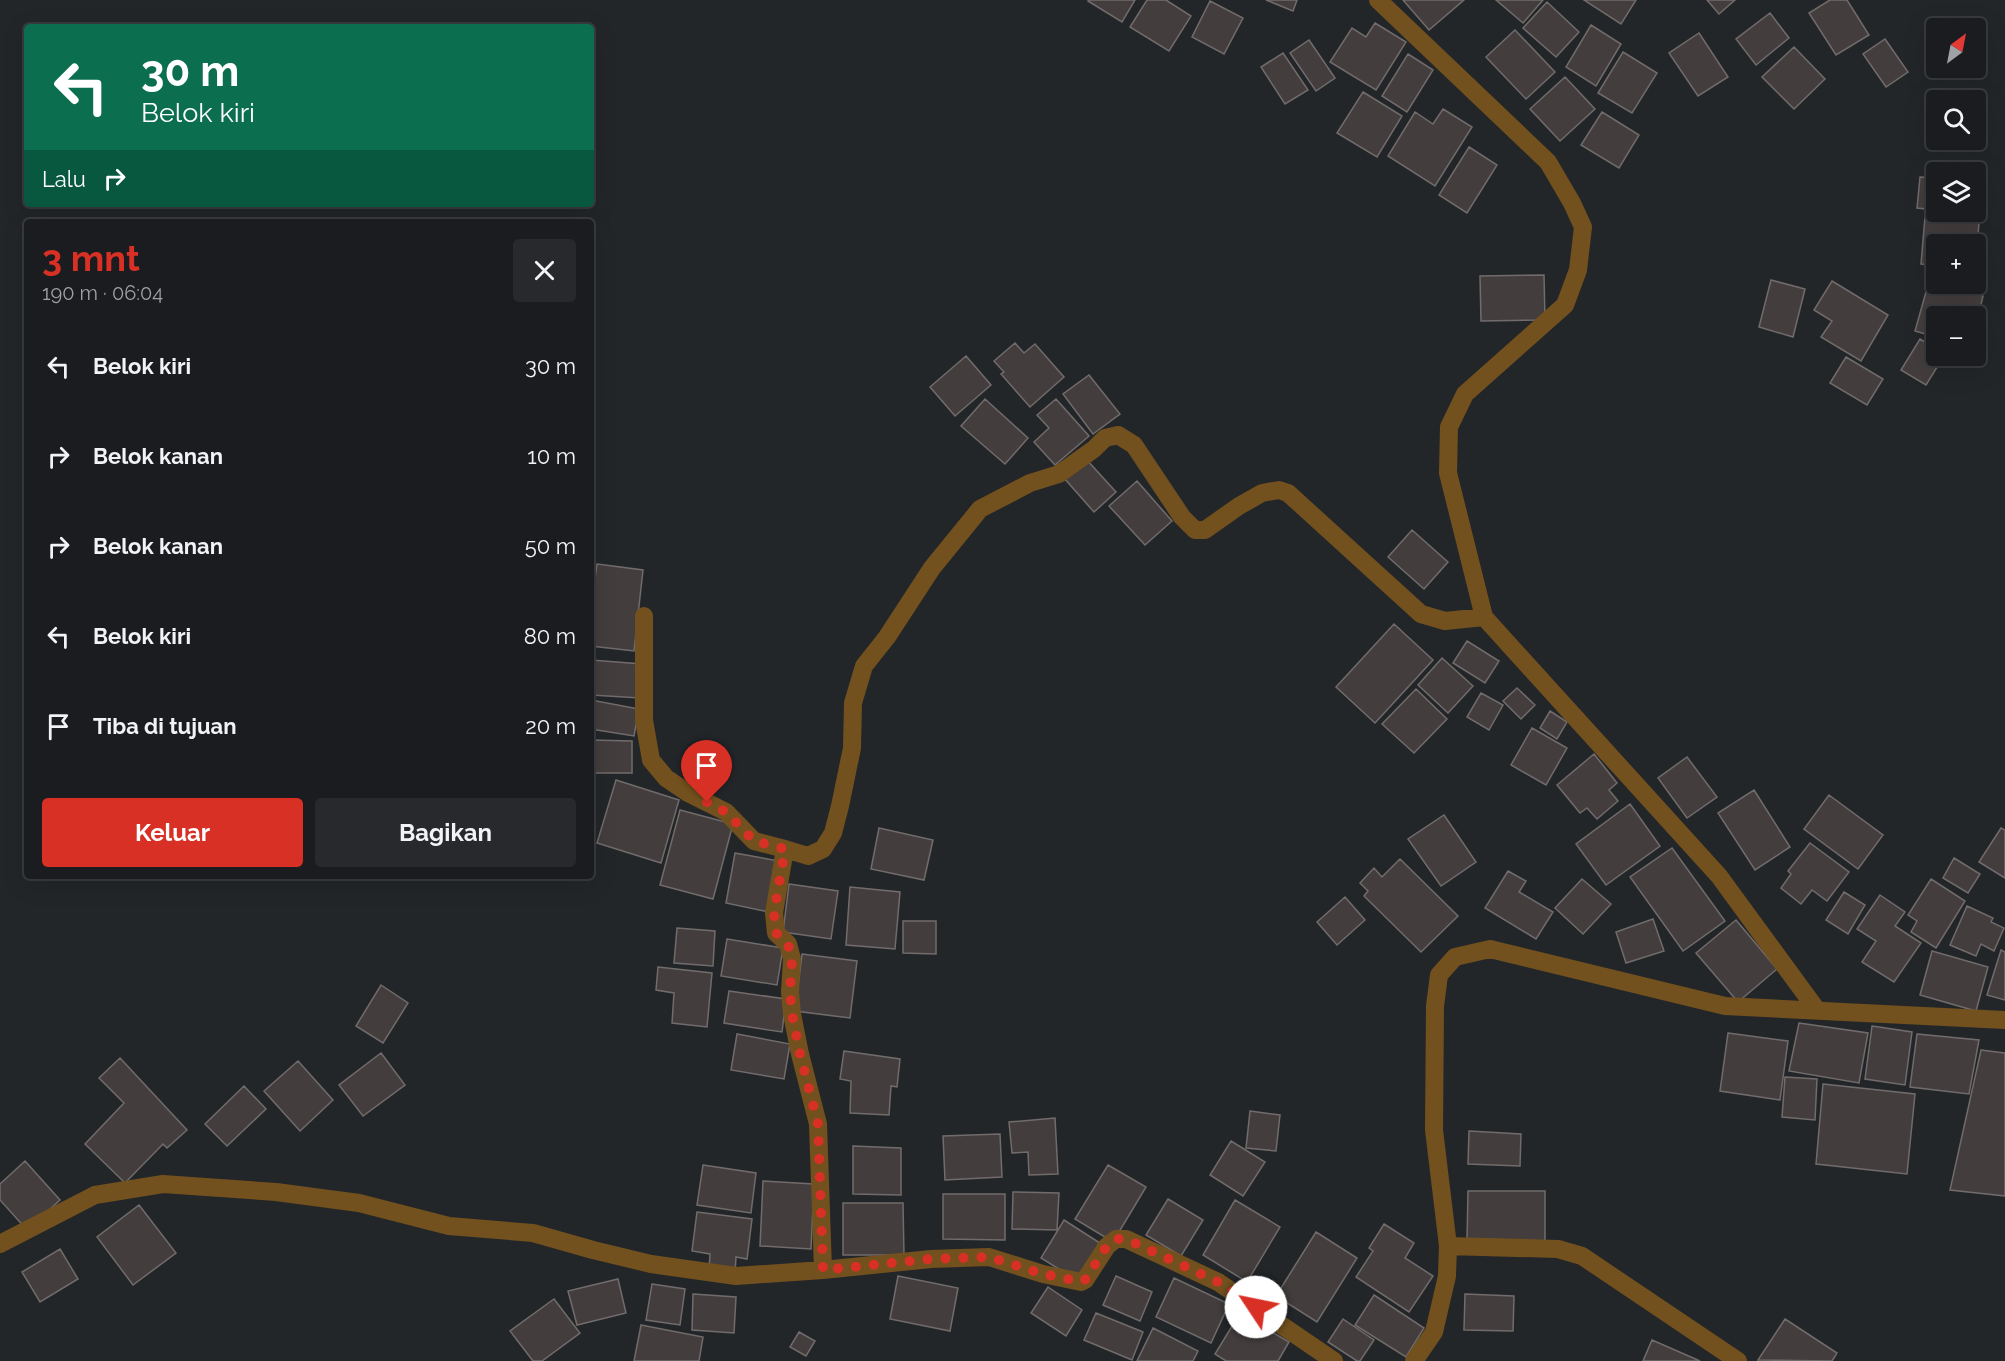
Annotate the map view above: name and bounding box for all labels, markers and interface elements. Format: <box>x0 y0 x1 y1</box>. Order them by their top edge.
north arrow <box>1926 18 1986 78</box>
map controls <box>1926 18 1986 366</box>
text: 30 m <box>141 47 239 96</box>
icon: left <box>42 48 120 126</box>
button: search <box>1926 90 1986 150</box>
text: Belok kiri <box>141 97 255 128</box>
icon: right <box>98 162 131 195</box>
button: layers <box>1926 162 1986 222</box>
text: Lalu <box>42 166 86 192</box>
button: + <box>1926 234 1986 294</box>
text: 3 mnt <box>42 237 140 279</box>
button: close <box>513 239 576 302</box>
text: 190 m · 06:04 <box>42 281 163 305</box>
button: − <box>1926 306 1986 366</box>
icon: left <box>42 350 75 383</box>
text: Belok kiri <box>93 353 191 379</box>
text: 30 m <box>525 353 576 379</box>
icon: right <box>42 440 75 473</box>
text: Belok kanan <box>93 443 223 469</box>
text: 10 m <box>527 443 576 469</box>
icon: right <box>42 530 75 563</box>
text: Belok kanan <box>93 533 223 559</box>
text: 50 m <box>525 533 576 559</box>
icon: left <box>42 620 75 653</box>
text: Belok kiri <box>93 623 191 649</box>
text: 80 m <box>524 623 576 649</box>
icon: arrive <box>42 710 75 743</box>
text: Tiba di tujuan <box>93 713 236 739</box>
text: 20 m <box>525 713 576 739</box>
pin <box>681 740 732 802</box>
icon: arrive <box>690 749 723 782</box>
button: Keluar <box>42 798 303 867</box>
button: Bagikan <box>315 798 576 867</box>
position arrow <box>1224 1275 1288 1339</box>

